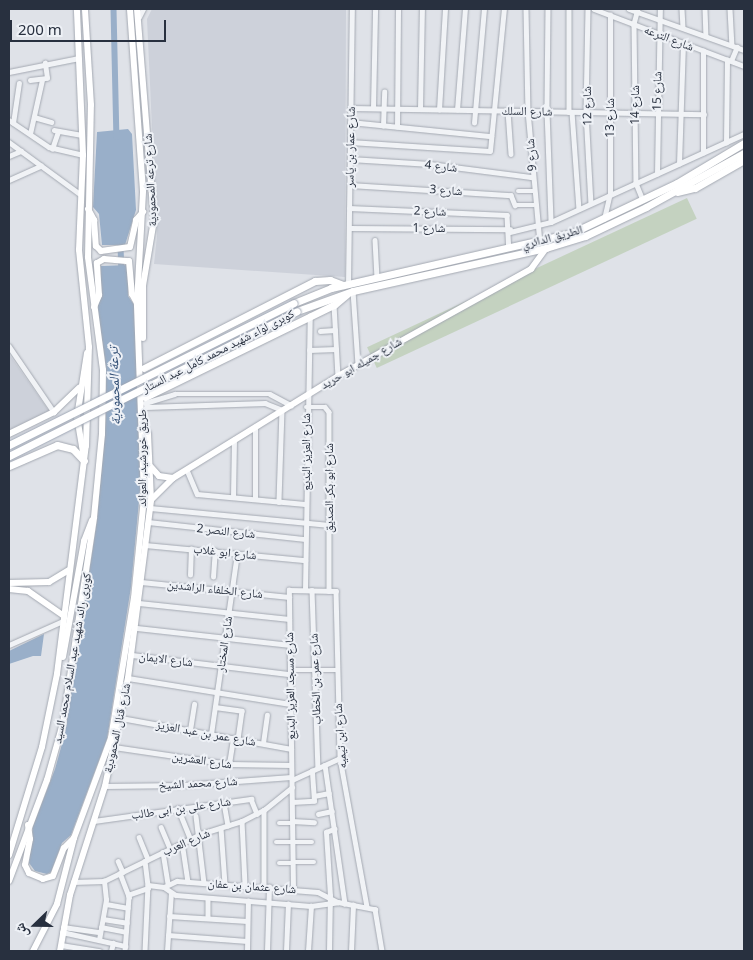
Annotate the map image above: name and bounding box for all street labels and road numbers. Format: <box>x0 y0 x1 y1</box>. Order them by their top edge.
street label: شارع الترعه <box>642 22 696 54</box>
street label: شارع 15 <box>649 71 665 111</box>
street label: شارع 14 <box>628 85 642 125</box>
street label: شارع 12 <box>579 86 595 126</box>
street label: شارع 13 <box>603 98 617 138</box>
street label: شارع السلك <box>501 103 553 119</box>
street label: شارع عمار بن ياسر <box>342 106 358 188</box>
street label: شارع ترعه المحمودية <box>140 133 160 227</box>
street label: شارع 9 <box>523 138 539 172</box>
street label: شارع 4 <box>424 157 458 175</box>
street label: شارع 3 <box>429 182 463 198</box>
street label: شارع 2 <box>413 203 447 219</box>
street label: شارع 1 <box>413 221 445 235</box>
street label: الطريق الدائري <box>520 222 584 252</box>
street label: كوبرى لواء شهيد محمد كامل عبد الستار <box>139 306 297 396</box>
street label: شارع جميله ابو حريد <box>318 334 404 392</box>
street label: طريق خورشيد, العوائد <box>135 409 149 507</box>
street label: شارع العزيز البديع <box>299 413 313 491</box>
street label: شارع ابو بكر الصديق <box>322 443 336 533</box>
street label: شارع النصر 2 <box>196 521 256 541</box>
street label: شارع ابو غلاب <box>193 542 257 562</box>
street label: كوبرى رائد شهيد عبد السلام محمد السيد <box>50 572 94 744</box>
street label: شارع الخلفاء الراشدين <box>166 577 264 601</box>
street label: شارع المختار <box>213 615 235 673</box>
street label: شارع مسجد العزيز البديع <box>282 632 298 740</box>
street label: شارع عمر بن الخطاب <box>306 633 324 725</box>
street label: شارع الايمان <box>138 649 194 669</box>
street label: شارع قنال المحمودية <box>100 682 134 774</box>
street label: شارع ابن تيميه <box>331 703 349 769</box>
street label: شارع عمر بن عبد العزيز <box>155 717 257 749</box>
street label: شارع العشرين <box>171 749 233 771</box>
street label: شارع محمد الشيخ <box>158 774 238 792</box>
street label: شارع على بن ابى طالب <box>130 794 232 822</box>
street label: شارع العرب <box>160 826 212 858</box>
street label: شارع عثمان بن عفان <box>207 876 297 896</box>

